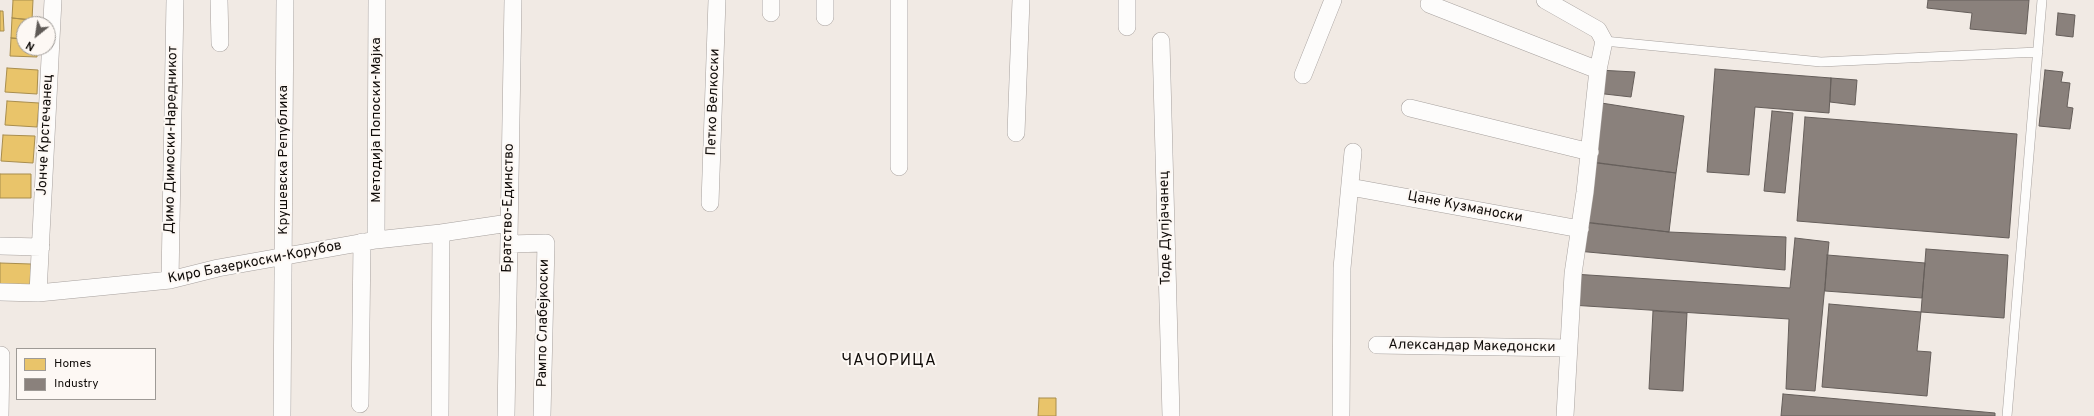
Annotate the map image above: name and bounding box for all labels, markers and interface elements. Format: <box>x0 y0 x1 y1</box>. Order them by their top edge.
north arrow <box>16 16 56 56</box>
text: N <box>24 37 37 54</box>
street label: Методија Попоски-Мајка <box>369 37 385 203</box>
street label: Димо Димоски-Наредникот <box>162 46 182 234</box>
street label: Петко Велкоски <box>704 48 724 156</box>
street label: Јонче Крстечанец <box>34 74 58 196</box>
street label: Крушевска Република <box>276 85 292 235</box>
street label: Братство-Единство <box>499 143 519 273</box>
street label: Тоде Дупјачанец <box>1157 171 1175 285</box>
street label: Цане Кузманоски <box>1406 189 1524 227</box>
street label: Киро Базеркоски-Корубов <box>167 238 343 288</box>
street label: Рампо Слабејкоски <box>534 259 554 387</box>
street label: Александар Македонски <box>1388 337 1556 357</box>
legend <box>16 348 156 400</box>
district label: ЧАЧОРИЦА <box>841 352 937 372</box>
text: Homes <box>54 356 91 372</box>
text: Industry <box>54 376 99 392</box>

